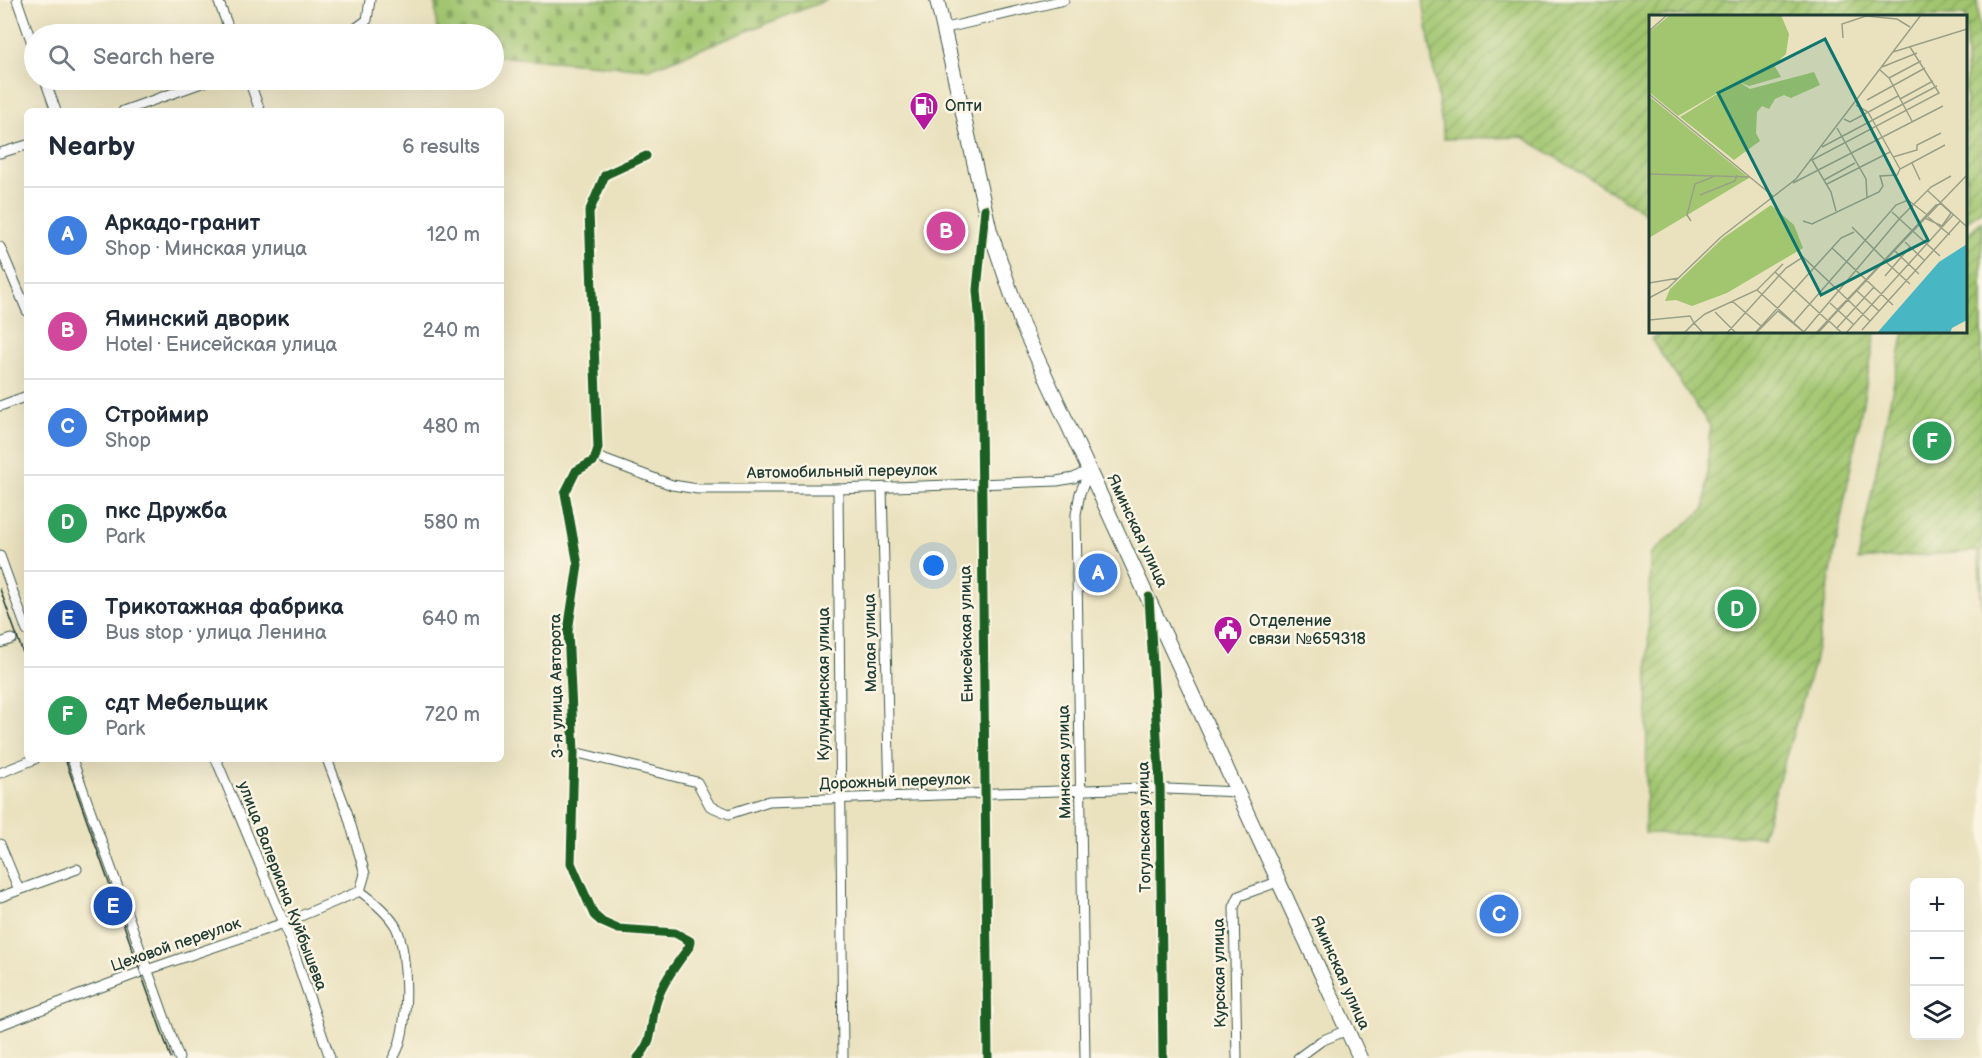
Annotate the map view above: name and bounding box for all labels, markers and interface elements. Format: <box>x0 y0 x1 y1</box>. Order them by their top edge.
inset map <box>1649 15 1967 333</box>
search box <box>24 24 504 90</box>
icon: search <box>45 41 78 74</box>
text: Search here <box>93 44 215 71</box>
fuel station icon: Опти <box>908 90 940 132</box>
place label: Опти <box>945 97 982 116</box>
text: Nearby <box>48 132 135 163</box>
text: 6 results <box>402 135 480 159</box>
pin: B <box>926 208 966 254</box>
text: Аркадо-гранит <box>105 210 260 237</box>
text: A <box>61 223 74 247</box>
text: 120 m <box>427 223 480 247</box>
text: Shop · Минская улица <box>105 237 307 261</box>
text: Яминский дворик <box>105 306 289 333</box>
text: B <box>60 319 75 343</box>
text: 240 m <box>423 319 480 343</box>
text: Hotel · Енисейская улица <box>105 333 337 357</box>
text: Строймир <box>105 402 209 429</box>
text: C <box>60 415 75 439</box>
text: 480 m <box>422 415 480 439</box>
pin: F <box>1912 418 1952 464</box>
text: Shop <box>105 429 151 453</box>
street label: Автомобильный переулок <box>746 461 938 483</box>
street label: Яминская улица <box>1102 471 1172 591</box>
text: пкс Дружба <box>105 498 227 525</box>
text: D <box>61 511 74 535</box>
text: 580 m <box>423 511 480 535</box>
text: Park <box>105 525 145 549</box>
pin: A <box>1078 550 1118 596</box>
your location <box>919 551 948 580</box>
street label: Енисейская улица <box>956 565 978 703</box>
pin: D <box>1718 586 1756 632</box>
street label: Малая улица <box>861 593 881 693</box>
text: Трикотажная фабрика <box>105 594 344 621</box>
street label: Кулундинская улица <box>815 606 834 761</box>
text: E <box>61 607 74 631</box>
text: 640 m <box>422 607 480 631</box>
place label: Отделение связи №659318 <box>1249 612 1366 649</box>
street label: 3-я улица Авторота <box>546 613 568 758</box>
public building icon: Отделение связи №659318 <box>1212 614 1244 656</box>
text: Bus stop · улица Ленина <box>105 621 327 645</box>
text: сдт Мебельщик <box>105 690 268 717</box>
text: F <box>61 703 74 727</box>
text: 720 m <box>425 703 480 727</box>
street label: Минская улица <box>1054 704 1075 819</box>
text: Park <box>105 717 145 741</box>
street label: Тогульская улица <box>1134 761 1156 893</box>
street label: Дорожный переулок <box>819 770 971 794</box>
street label: улица Валериана Куйбышева <box>233 779 331 994</box>
map controls <box>1910 878 1964 1040</box>
button: + <box>1910 878 1964 932</box>
pin: E <box>94 884 132 928</box>
pin: C <box>1480 892 1518 936</box>
street label: Яминская улица <box>1306 913 1374 1033</box>
street label: Цеховой переулок <box>109 914 244 976</box>
street label: Курская улица <box>1210 917 1230 1028</box>
button: − <box>1910 932 1964 986</box>
button: layers <box>1910 986 1964 1040</box>

